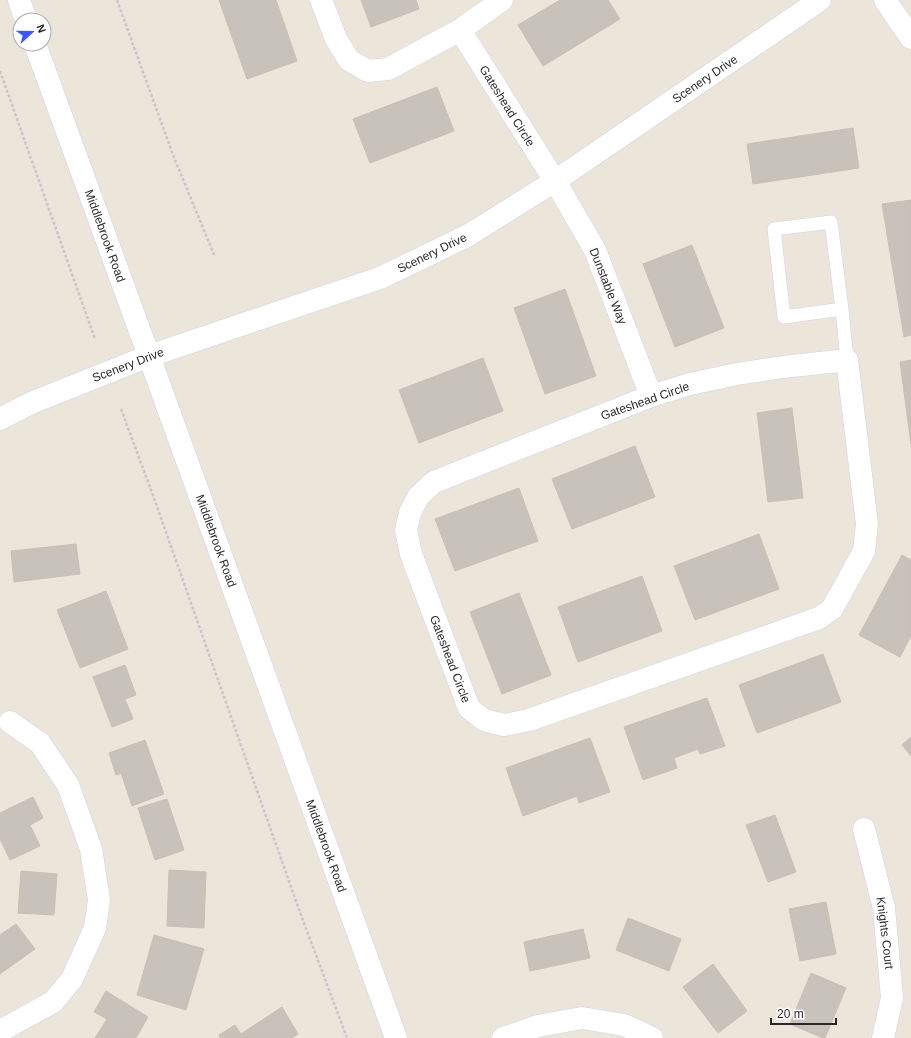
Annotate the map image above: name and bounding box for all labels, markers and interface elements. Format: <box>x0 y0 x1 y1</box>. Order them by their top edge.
north arrow <box>12 12 52 52</box>
text: N <box>34 23 48 34</box>
street label: Scenery Drive <box>670 52 740 106</box>
street label: Gateshead Circle <box>476 63 538 149</box>
street label: Middlebrook Road <box>82 188 128 284</box>
street label: Scenery Drive <box>395 230 469 276</box>
street label: Dunstable Way <box>586 246 630 326</box>
street label: Scenery Drive <box>90 345 166 385</box>
street label: Gateshead Circle <box>599 379 691 423</box>
street label: Middlebrook Road <box>193 493 239 589</box>
street label: Gateshead Circle <box>427 613 473 705</box>
street label: Middlebrook Road <box>303 798 349 894</box>
street label: Knights Court <box>874 896 896 971</box>
scale bar <box>771 1000 836 1026</box>
text: 20 m <box>777 1007 804 1021</box>

